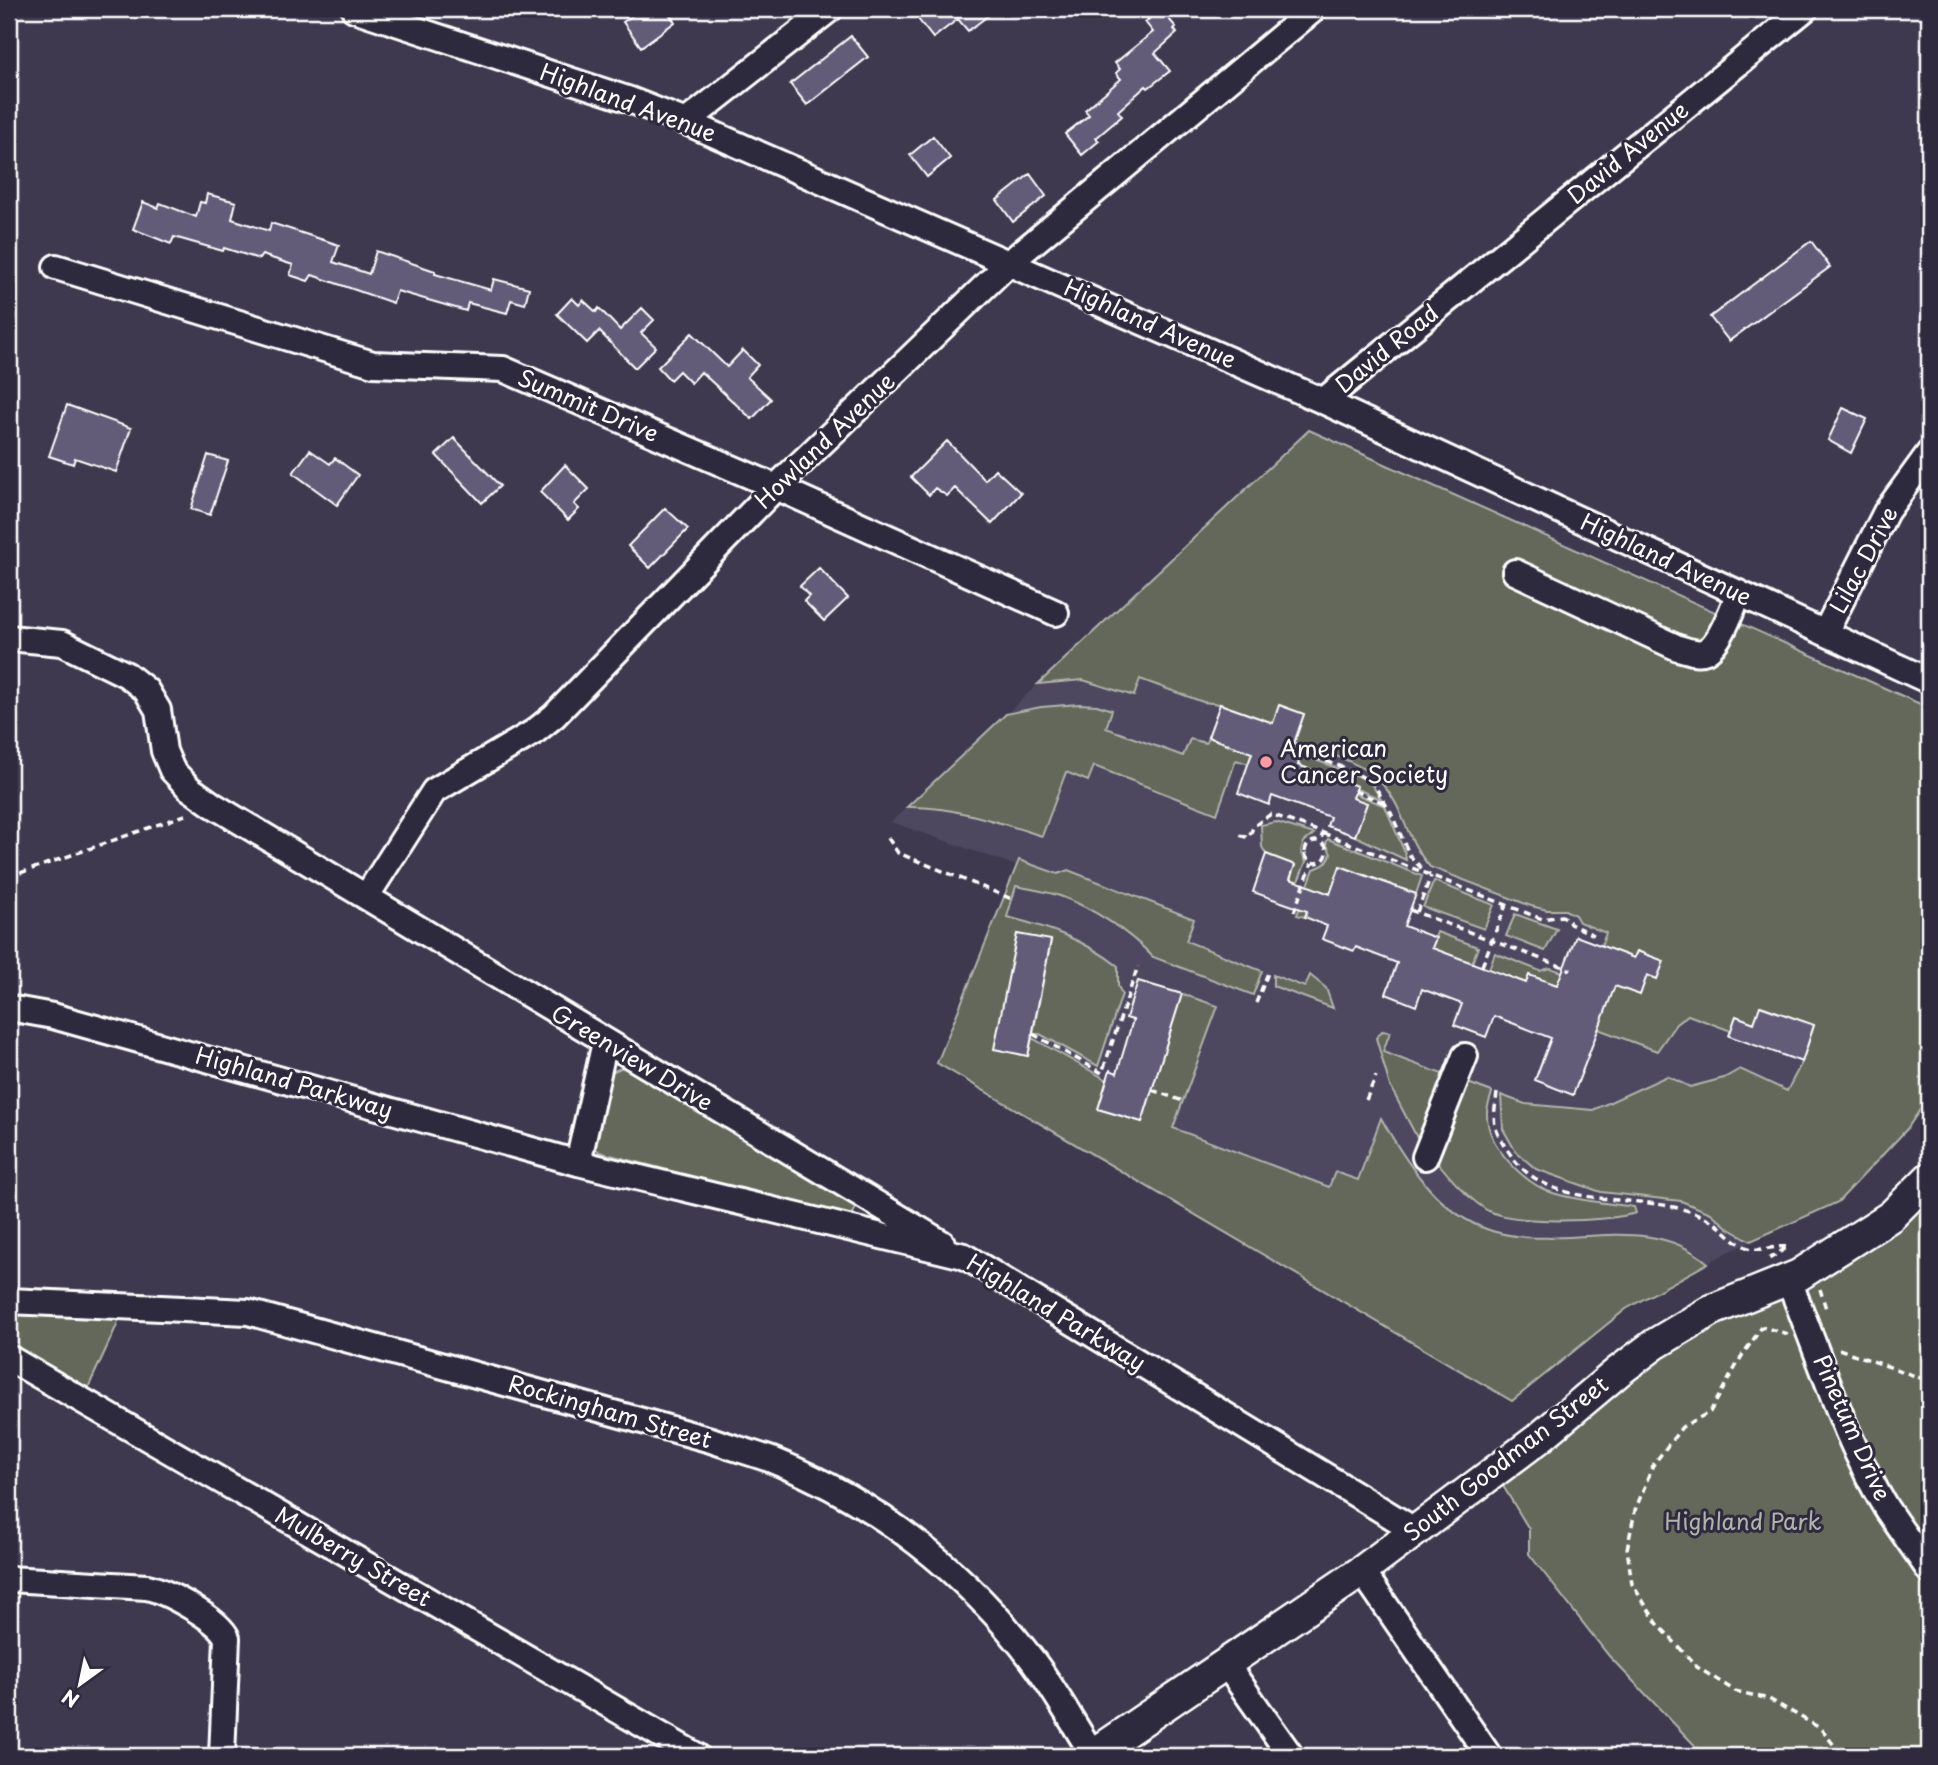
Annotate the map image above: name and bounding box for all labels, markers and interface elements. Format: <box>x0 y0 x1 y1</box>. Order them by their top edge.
street label: Highland Avenue <box>536 53 722 150</box>
street label: David Avenue <box>1559 92 1695 212</box>
street label: Highland Avenue <box>1059 269 1242 376</box>
street label: David Road <box>1327 295 1445 401</box>
street label: Summit Drive <box>513 359 665 450</box>
street label: Howland Avenue <box>746 364 902 516</box>
street label: Lilac Drive <box>1820 499 1906 619</box>
street label: Highland Avenue <box>1575 504 1758 614</box>
place label: American Cancer Society <box>1280 730 1448 791</box>
marker: American Cancer Society <box>1258 754 1274 770</box>
street label: Greenview Drive <box>545 995 720 1119</box>
street label: Highland Parkway <box>192 1037 397 1126</box>
street label: Highland Parkway <box>961 1244 1153 1379</box>
street label: Pinetum Drive <box>1805 1349 1901 1506</box>
street label: Rockingham Street <box>504 1365 716 1456</box>
street label: South Goodman Street <box>1395 1367 1615 1549</box>
street label: Mulberry Street <box>269 1497 438 1615</box>
park label: Highland Park <box>1664 1503 1822 1538</box>
north arrow <box>46 1650 116 1720</box>
text: N <box>56 1683 84 1715</box>

